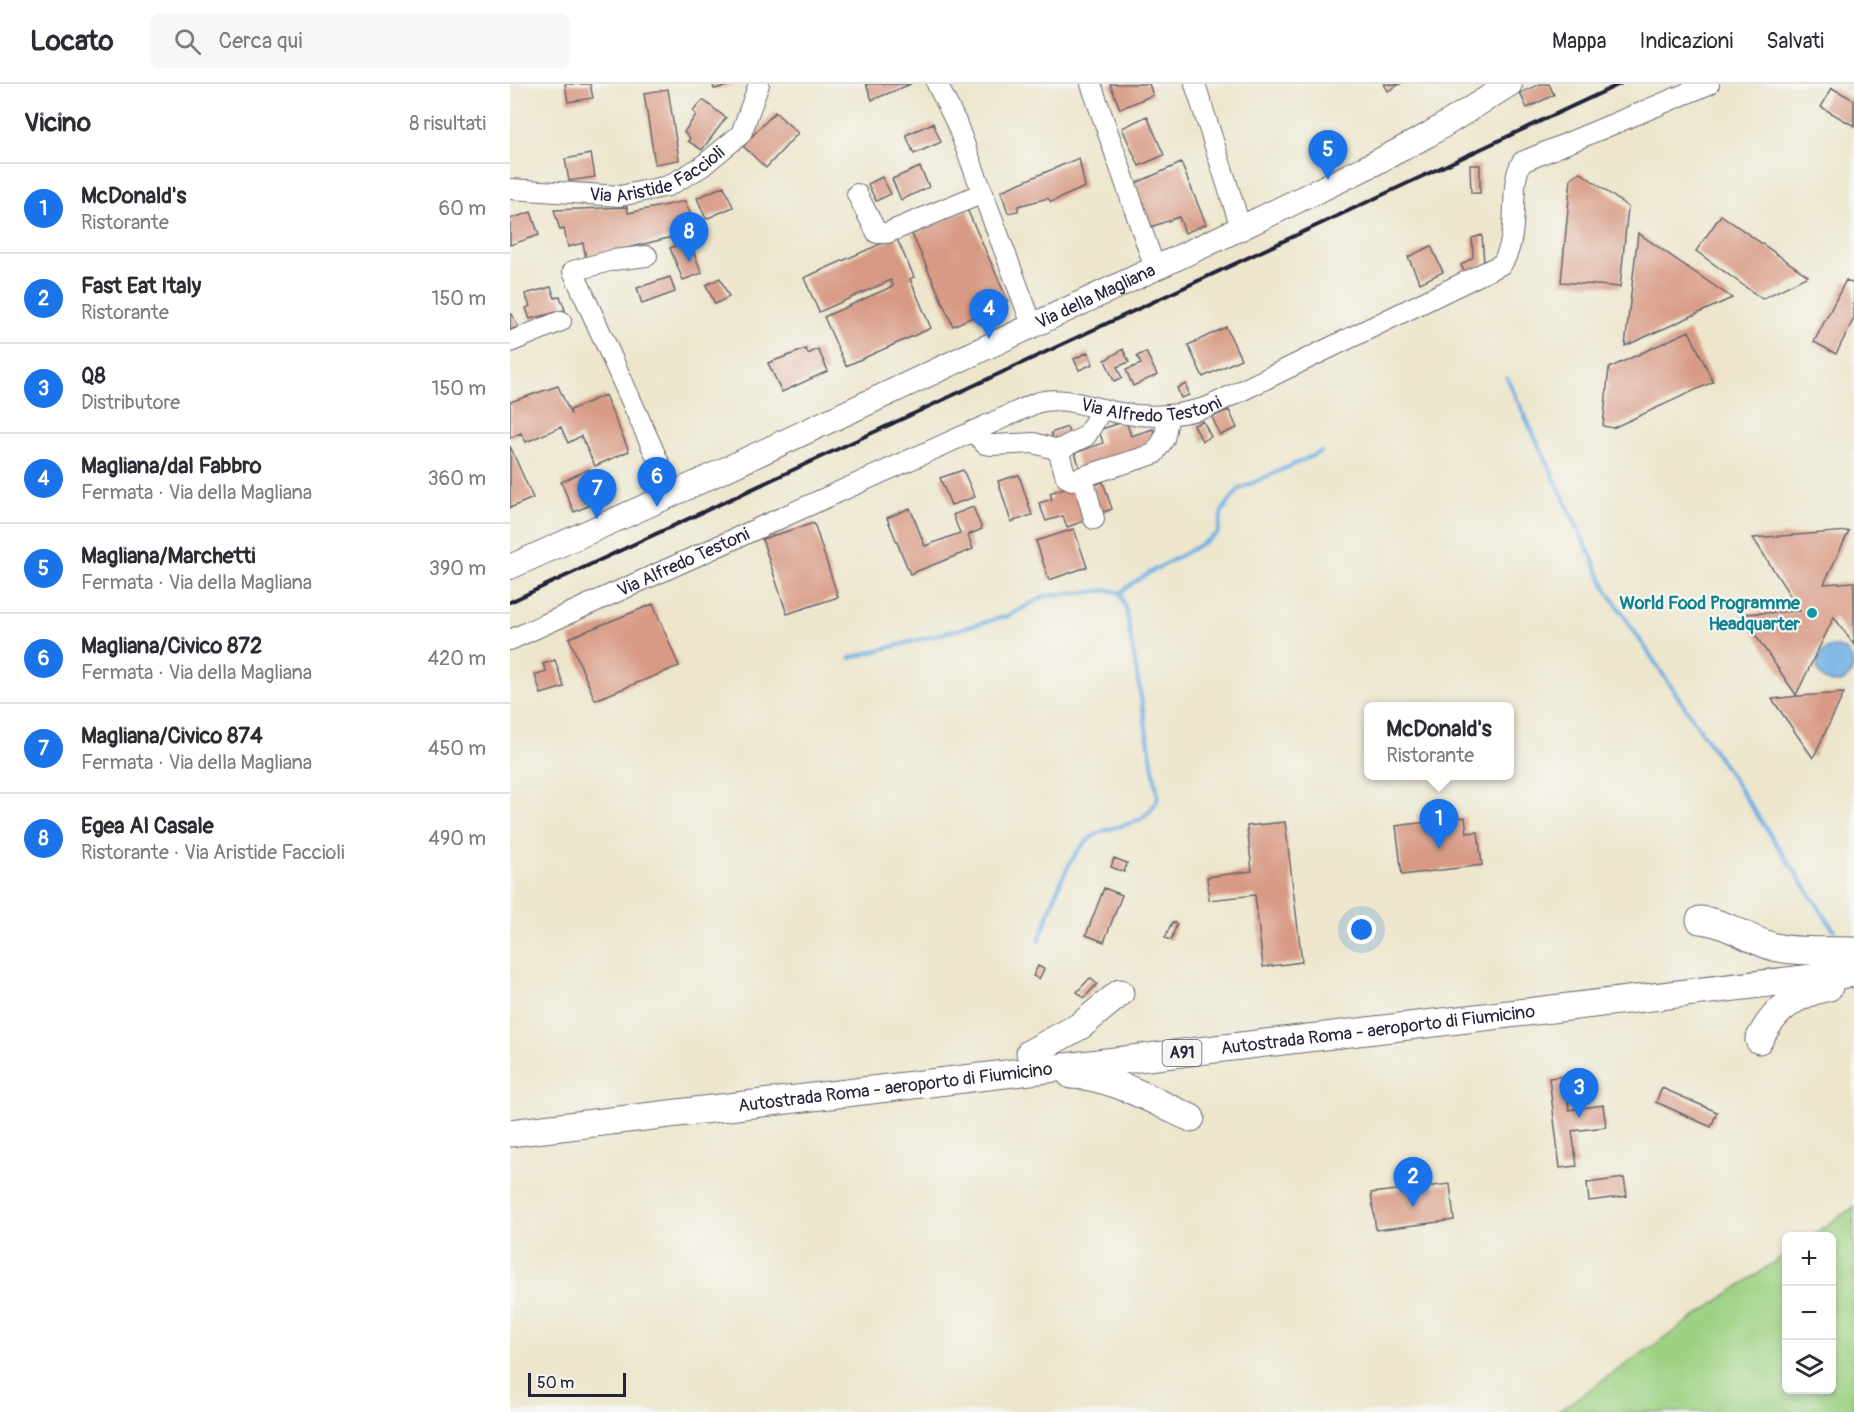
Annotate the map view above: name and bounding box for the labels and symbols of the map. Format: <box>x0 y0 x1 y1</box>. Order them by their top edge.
pin: 5 <box>1308 130 1348 180</box>
street label: Via Aristide Faccioli <box>589 141 729 208</box>
pin: 8 <box>670 212 708 262</box>
street label: Via della Magliana <box>1032 258 1159 334</box>
pin: 4 <box>970 290 1008 339</box>
street label: Via Alfredo Testoni <box>1078 391 1225 427</box>
pin: 6 <box>638 458 676 507</box>
pin: 7 <box>578 470 616 519</box>
street label: Via Alfredo Testoni <box>613 522 753 602</box>
place label: World Food Programme Headquarter <box>1620 592 1801 636</box>
marker: World Food Programme Headquarter <box>1805 606 1819 620</box>
pin: 1 <box>1420 800 1458 849</box>
your location <box>1347 915 1376 944</box>
street label: Autostrada Roma - aeroporto di Fiumicino <box>1219 1000 1537 1060</box>
road number: A91 <box>1162 1040 1202 1066</box>
street label: Autostrada Roma - aeroporto di Fiumicino <box>737 1057 1054 1117</box>
pin: 3 <box>1560 1068 1598 1118</box>
pin: 2 <box>1394 1158 1432 1207</box>
scale bar <box>528 1370 626 1398</box>

